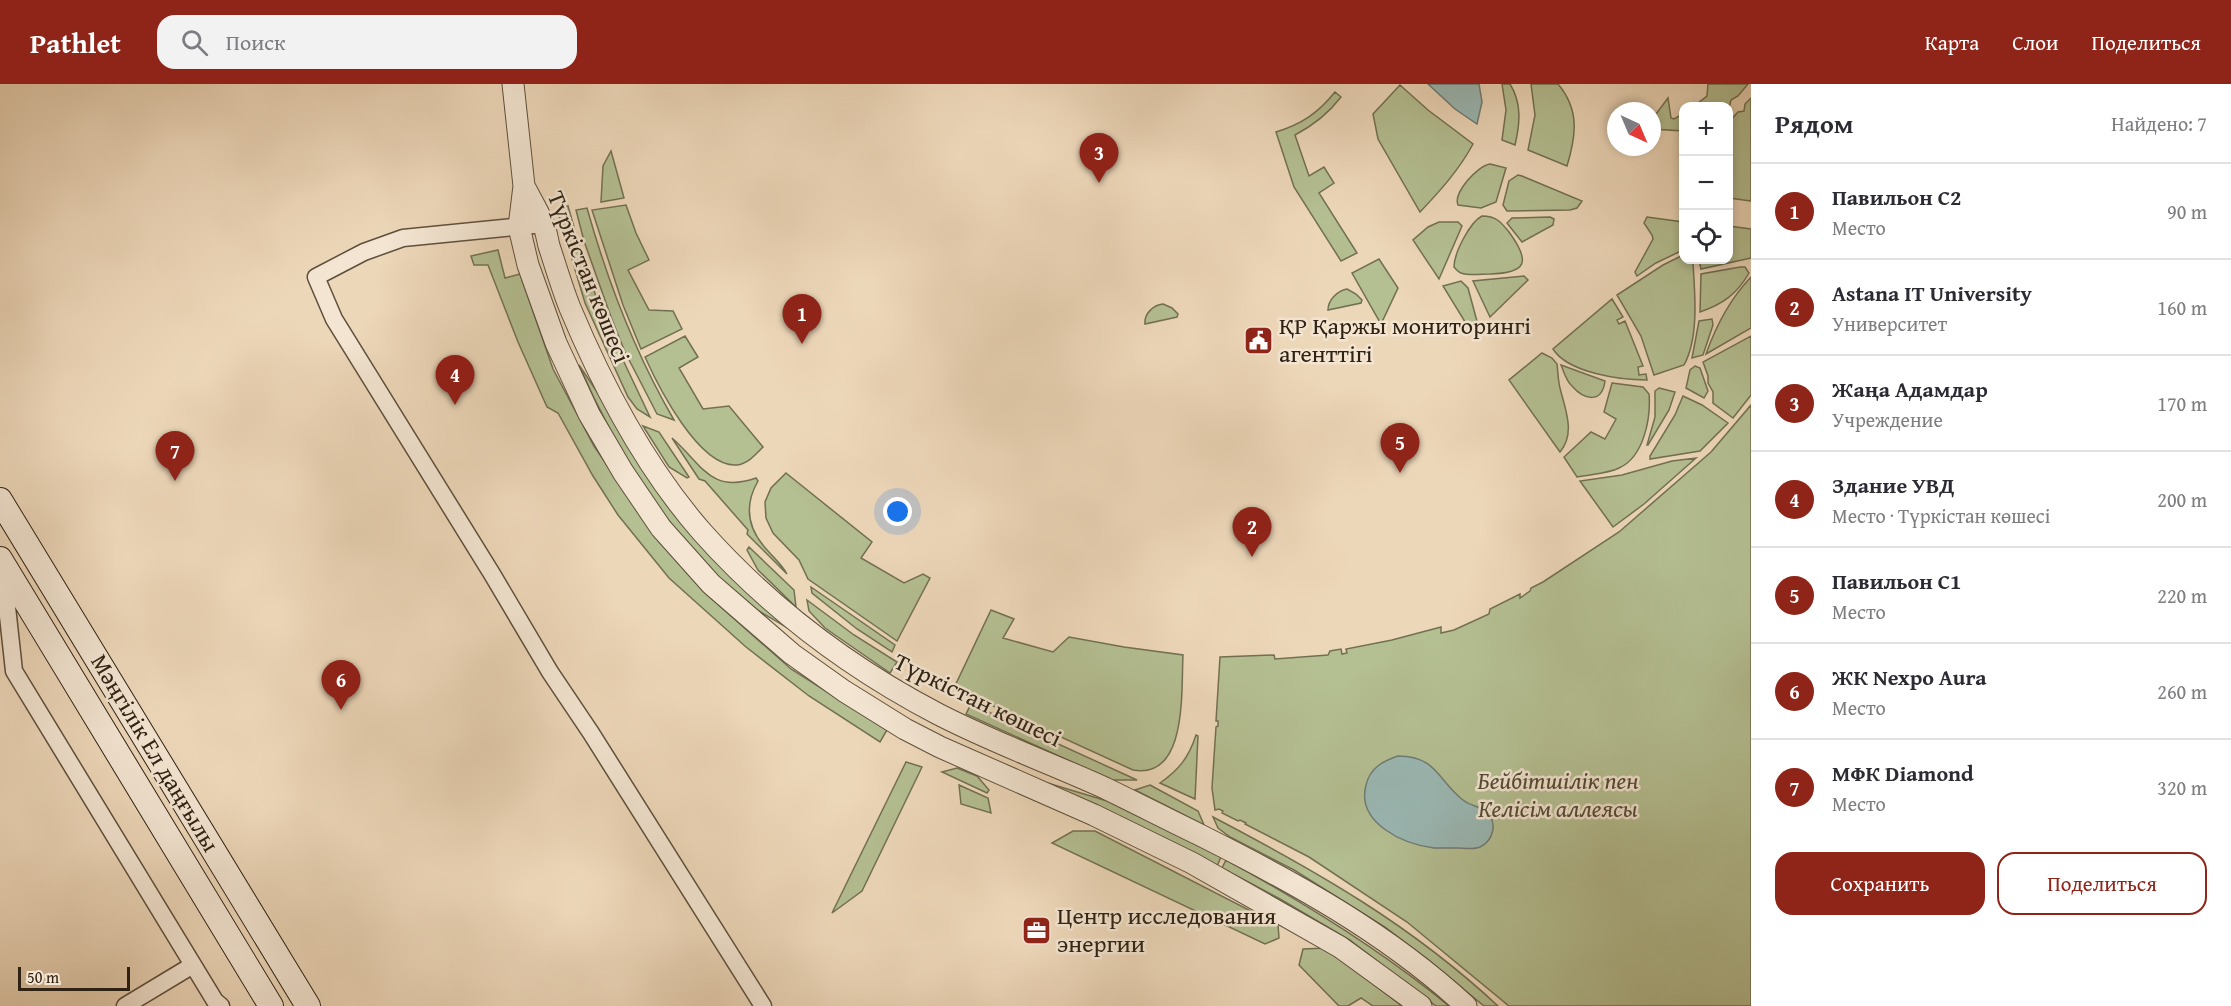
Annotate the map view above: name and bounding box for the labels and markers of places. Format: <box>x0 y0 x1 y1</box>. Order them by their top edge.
pin: 3 <box>1080 134 1118 183</box>
pin: 1 <box>782 294 822 344</box>
place label: ҚР Қаржы мониторингі агенттігі <box>1279 308 1531 371</box>
public building icon: ҚР Қаржы мониторингі агенттігі <box>1242 324 1274 356</box>
pin: 4 <box>436 356 474 405</box>
pin: 5 <box>1380 424 1420 473</box>
pin: 7 <box>156 432 195 481</box>
pin: 2 <box>1232 508 1272 557</box>
pin: 6 <box>322 660 360 710</box>
place label: Центр исследования энергии <box>1057 898 1276 961</box>
office icon: Центр исследования энергии <box>1020 914 1052 946</box>

